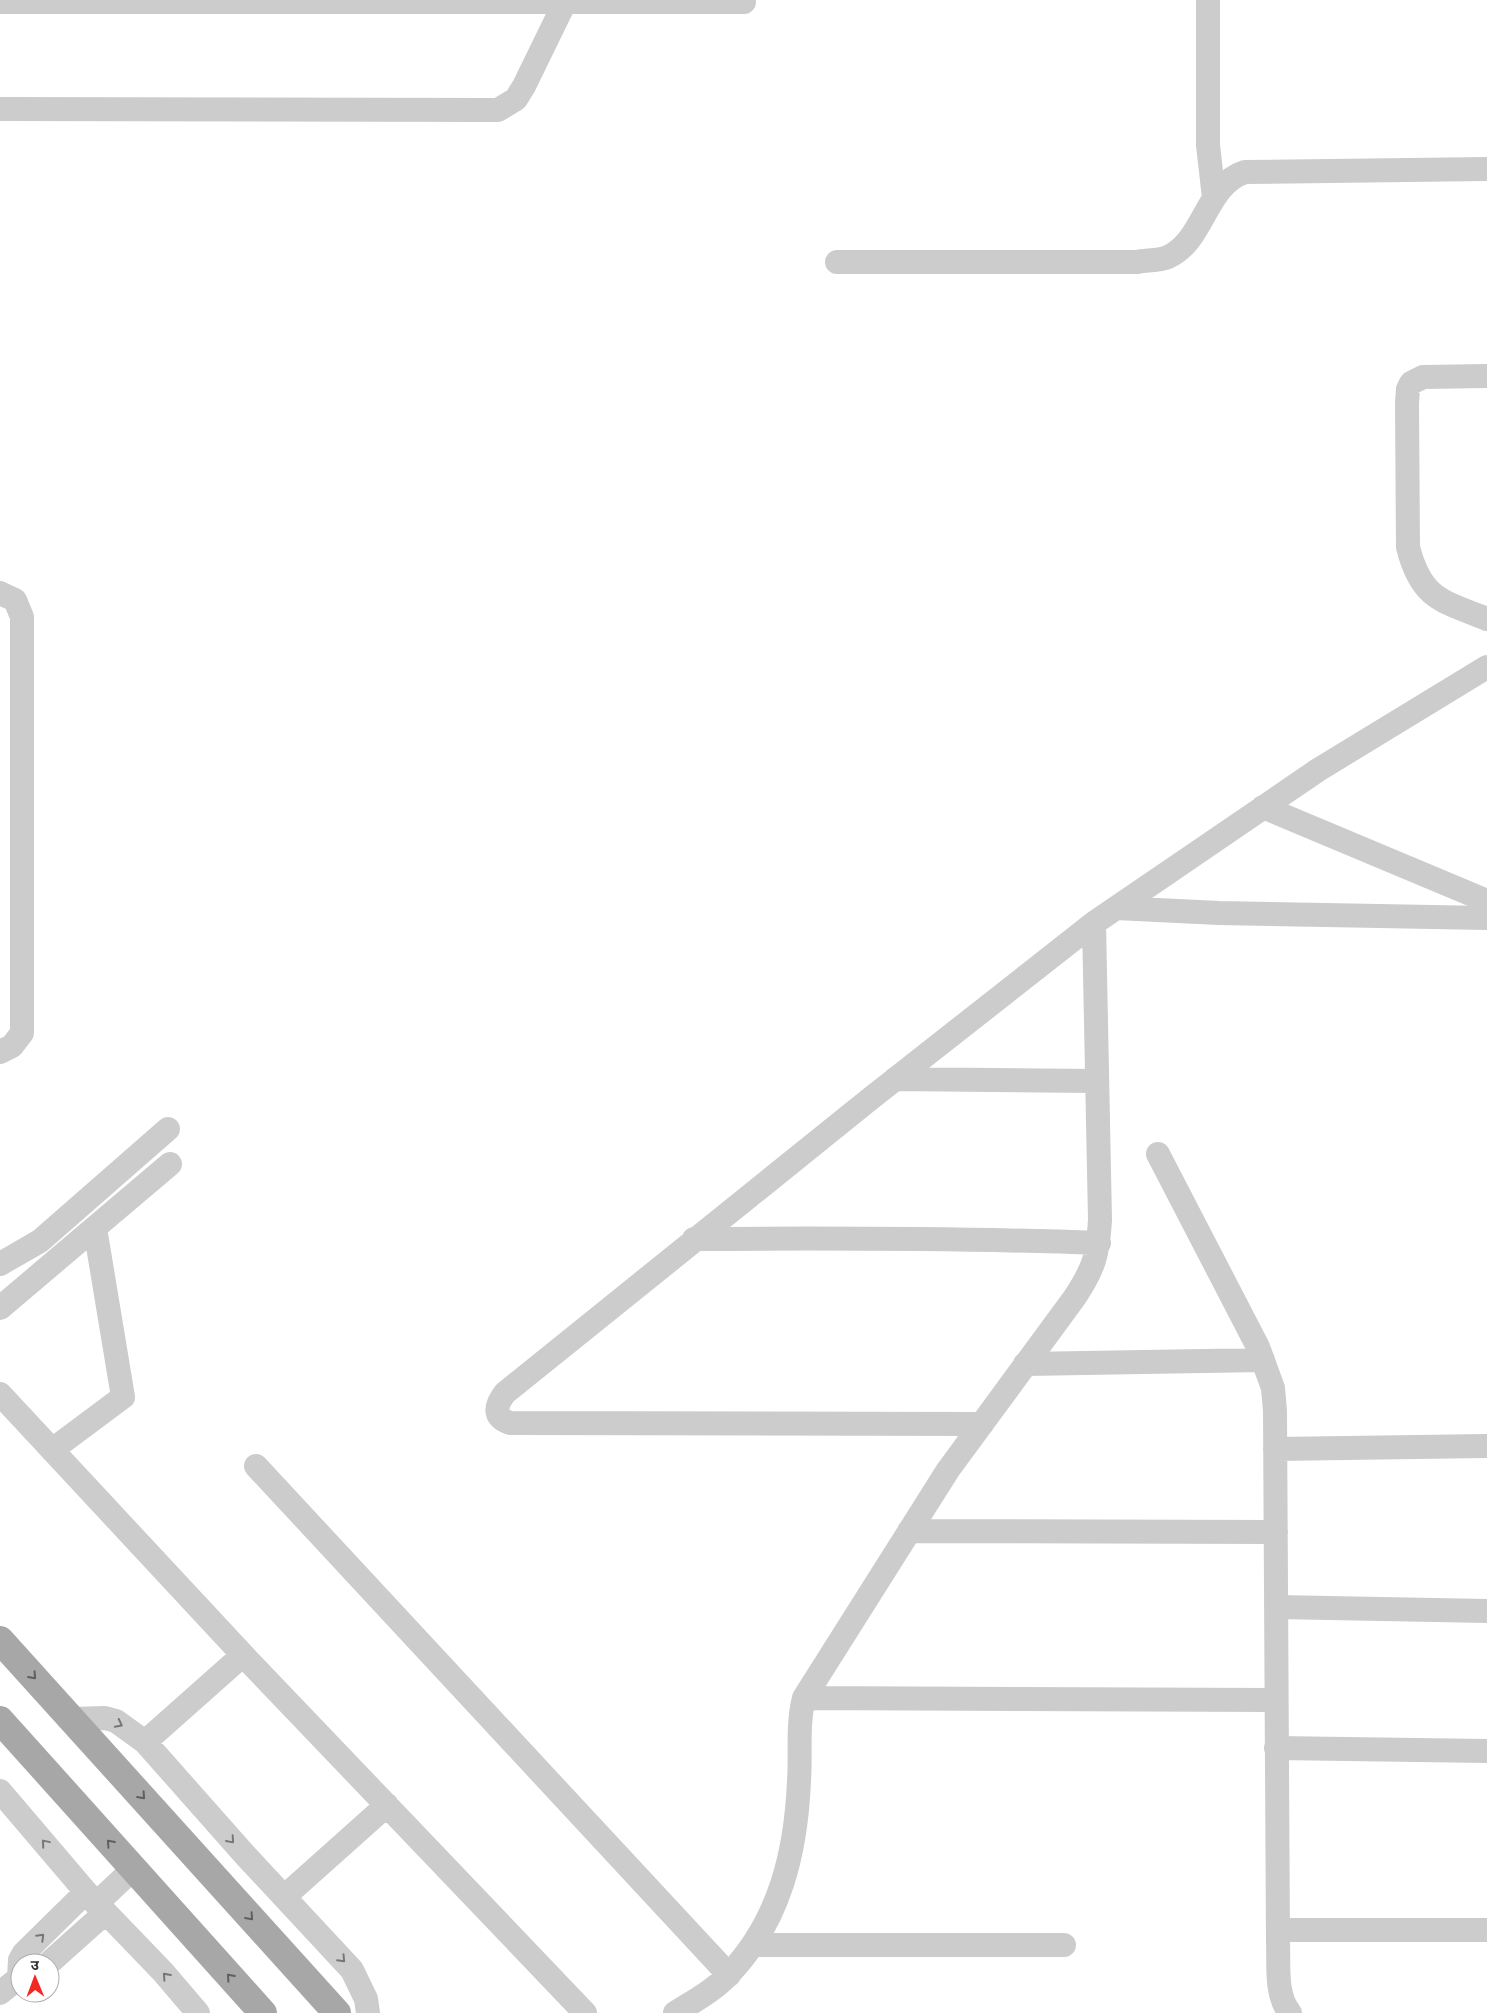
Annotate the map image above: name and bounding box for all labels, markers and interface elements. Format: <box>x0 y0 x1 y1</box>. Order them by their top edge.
one-way arrow <box>27 1670 36 1679</box>
one-way arrow <box>114 1718 123 1728</box>
one-way arrow <box>136 1791 145 1800</box>
one-way arrow <box>226 1834 234 1843</box>
one-way arrow <box>107 1839 116 1848</box>
one-way arrow <box>42 1840 50 1849</box>
one-way arrow <box>245 1911 254 1920</box>
one-way arrow <box>35 1934 44 1943</box>
north arrow <box>10 1953 60 2003</box>
one-way arrow <box>336 1953 345 1962</box>
text: उ <box>31 1957 40 1973</box>
one-way arrow <box>163 1973 172 1982</box>
one-way arrow <box>227 1973 236 1982</box>

